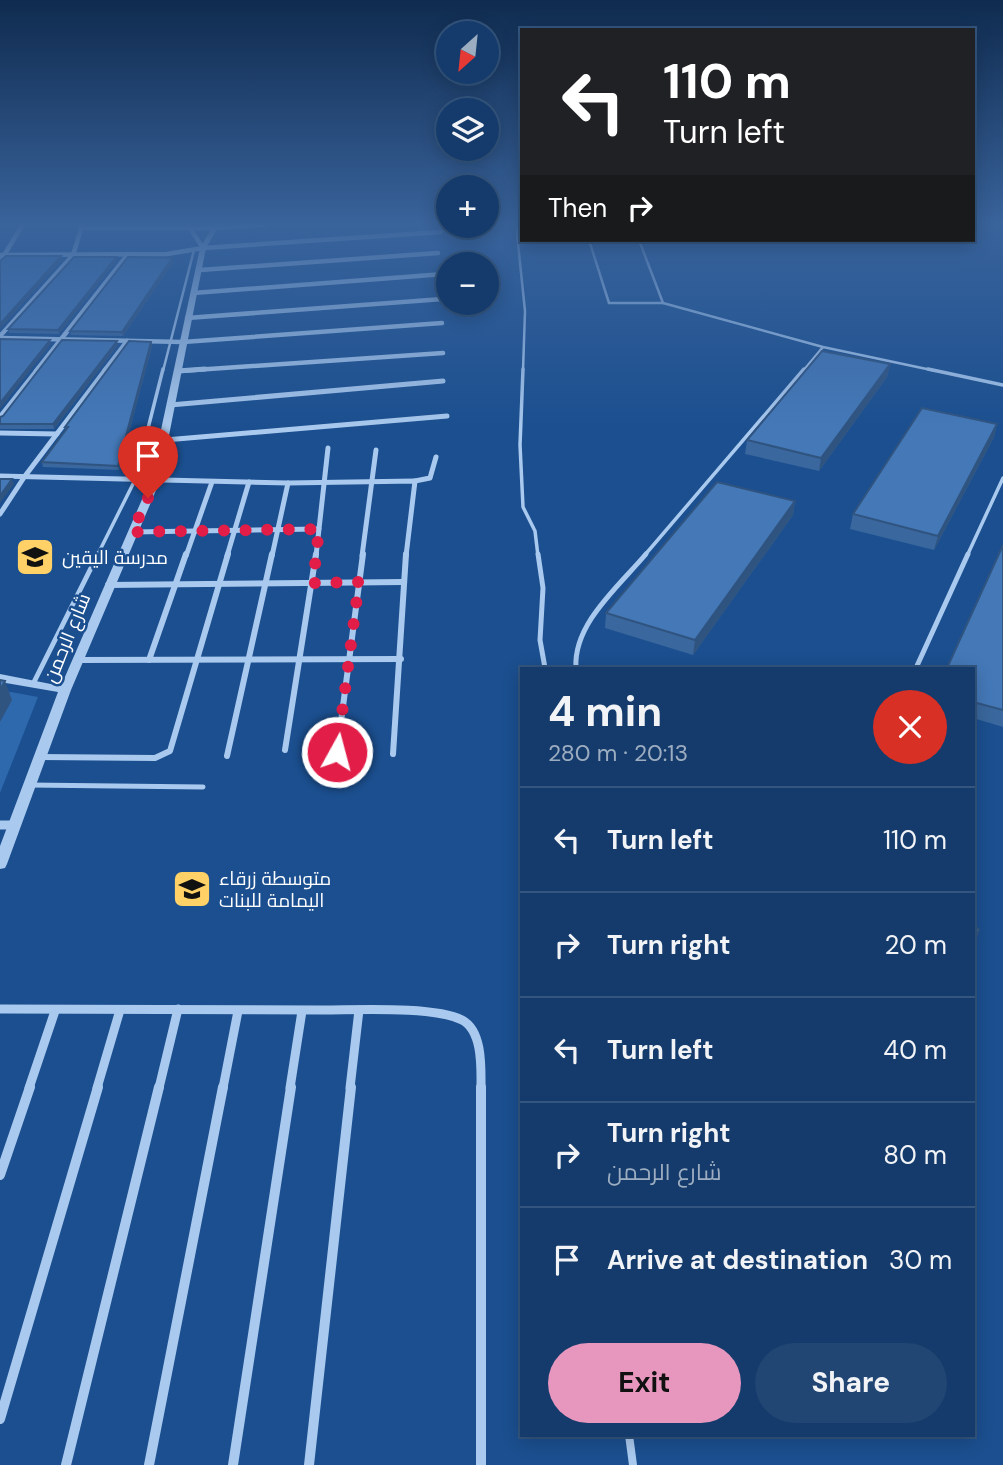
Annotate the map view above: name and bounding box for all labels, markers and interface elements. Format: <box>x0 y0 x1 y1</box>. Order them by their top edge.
north arrow <box>436 21 499 84</box>
map controls <box>436 21 499 315</box>
text: 110 m <box>663 49 791 113</box>
icon: left <box>548 56 639 147</box>
button: layers <box>436 98 499 161</box>
text: Turn left <box>663 111 785 153</box>
button: + <box>436 175 499 238</box>
icon: right <box>621 189 659 227</box>
text: Then <box>548 191 607 225</box>
button: − <box>436 252 499 315</box>
pin <box>118 426 178 498</box>
icon: arrive <box>129 437 167 475</box>
school or university icon: مدرسة اليقين <box>14 536 56 578</box>
place label: مدرسة اليقين <box>62 545 168 570</box>
street label: شارع الرحمن <box>38 589 97 687</box>
text: 4 min <box>548 684 662 739</box>
button: close <box>873 690 947 764</box>
position arrow <box>300 715 374 789</box>
text: 280 m · 20:13 <box>548 738 688 768</box>
icon: left <box>548 821 586 859</box>
text: Turn left <box>607 823 714 857</box>
text: 110 m <box>883 823 947 857</box>
place label: متوسطة زرقاء اليمامة للبنات <box>219 866 331 913</box>
school or university icon: متوسطة زرقاء اليمامة للبنات <box>171 868 213 910</box>
icon: right <box>548 926 586 964</box>
text: Turn right <box>607 928 731 962</box>
text: 20 m <box>884 928 947 962</box>
icon: left <box>548 1031 586 1069</box>
text: Turn left <box>607 1033 714 1067</box>
text: 40 m <box>883 1033 947 1067</box>
text: Turn right <box>607 1116 731 1150</box>
icon: right <box>548 1136 586 1174</box>
text: 80 m <box>883 1138 947 1172</box>
text: شارع الرحمن <box>607 1157 721 1187</box>
icon: arrive <box>548 1241 586 1279</box>
text: Arrive at destination <box>607 1243 868 1277</box>
text: 30 m <box>889 1243 952 1277</box>
button: Exit <box>548 1343 741 1423</box>
button: Share <box>755 1343 947 1423</box>

